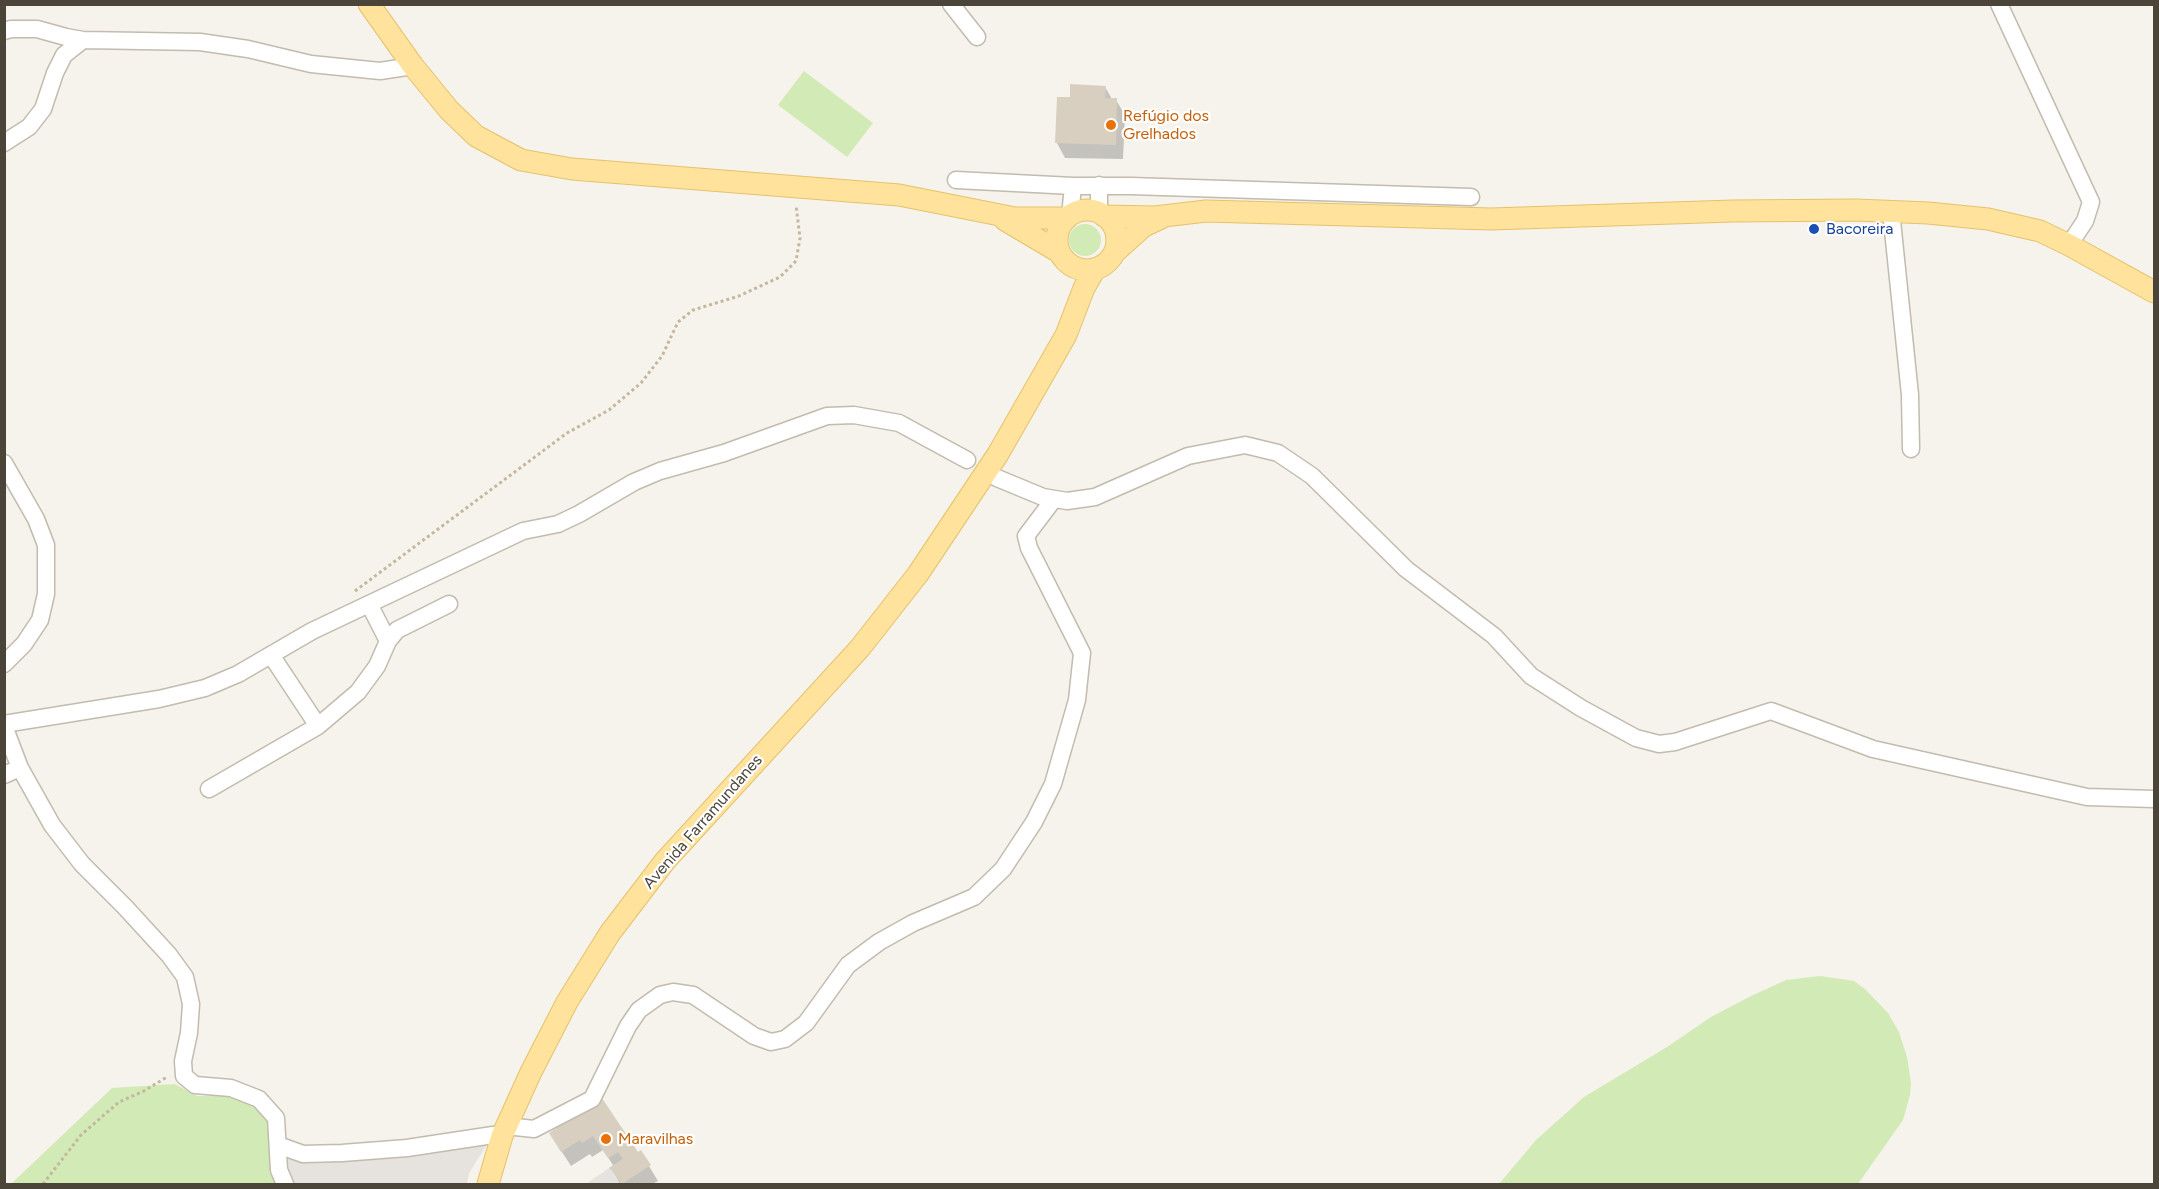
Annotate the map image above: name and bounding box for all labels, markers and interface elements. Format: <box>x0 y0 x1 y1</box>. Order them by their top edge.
place label: Refúgio dos Grelhados <box>1123 106 1209 144</box>
marker: Refúgio dos Grelhados <box>1104 118 1118 132</box>
place label: Bacoreira <box>1826 219 1893 239</box>
marker: Bacoreira <box>1807 222 1821 236</box>
street label: Avenida Farramundanes <box>639 751 767 893</box>
place label: Maravilhas <box>618 1129 693 1149</box>
marker: Maravilhas <box>599 1132 613 1146</box>

